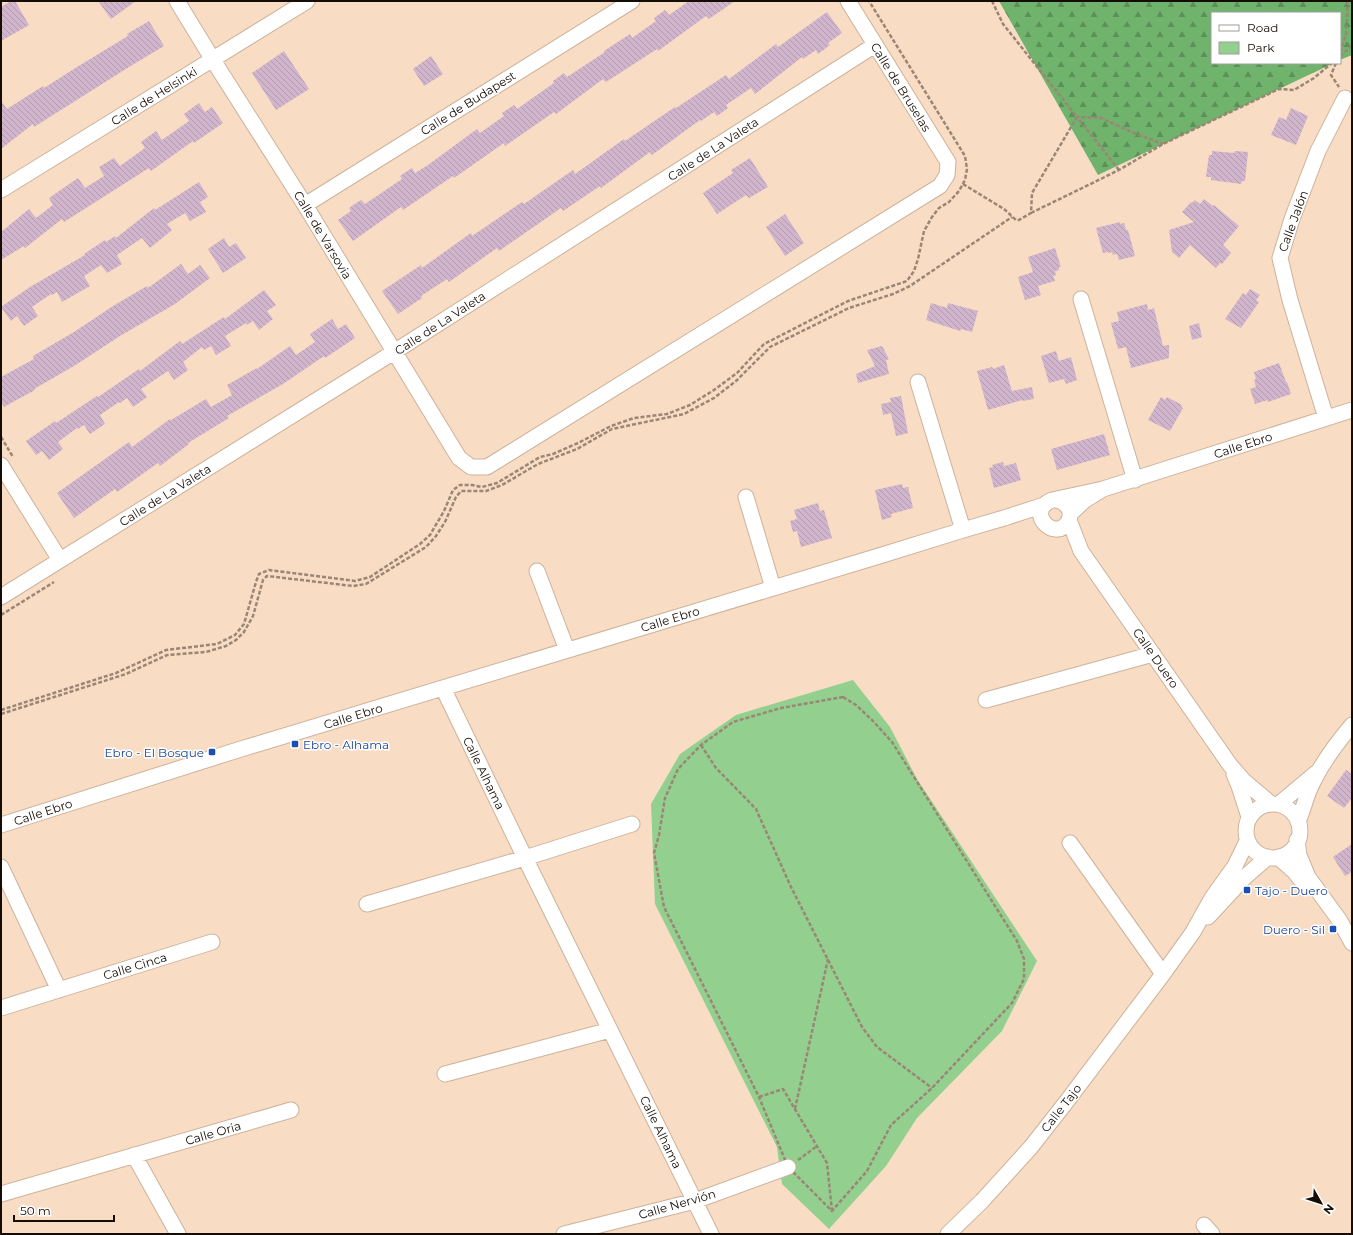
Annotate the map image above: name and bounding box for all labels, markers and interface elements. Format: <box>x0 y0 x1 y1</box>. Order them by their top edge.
legend <box>1211 12 1341 64</box>
text: Road <box>1247 20 1278 35</box>
street label: Calle de Bruselas <box>868 40 934 134</box>
text: Park <box>1247 40 1275 55</box>
street label: Calle de Helsinki <box>108 63 200 129</box>
street label: Calle de Budapest <box>418 68 518 138</box>
street label: Calle de La Valeta <box>665 114 761 184</box>
street label: Calle de Varsovia <box>291 188 355 282</box>
street label: Calle Jalón <box>1275 188 1311 254</box>
street label: Calle de La Valeta <box>392 288 488 358</box>
street label: Calle Ebro <box>1212 428 1274 462</box>
street label: Calle de La Valeta <box>116 461 214 529</box>
street label: Calle Ebro <box>639 603 701 635</box>
street label: Calle Duero <box>1130 625 1182 691</box>
street label: Calle Ebro <box>322 700 384 732</box>
street label: Calle Alhama <box>460 734 508 812</box>
place label: Ebro - Alhama <box>303 737 389 752</box>
marker: Ebro - Alhama <box>290 739 300 749</box>
place label: Ebro - El Bosque <box>105 745 204 760</box>
marker: Ebro - El Bosque <box>207 747 217 757</box>
street label: Calle Ebro <box>12 795 74 829</box>
place label: Tajo - Duero <box>1255 883 1328 898</box>
marker: Tajo - Duero <box>1242 885 1252 895</box>
place label: Duero - Sil <box>1263 922 1325 937</box>
marker: Duero - Sil <box>1328 924 1338 934</box>
street label: Calle Cinca <box>101 949 169 983</box>
street label: Calle Tajo <box>1038 1081 1084 1135</box>
street label: Calle Alhama <box>637 1093 685 1171</box>
street label: Calle Oria <box>183 1118 243 1148</box>
north arrow <box>1301 1183 1341 1223</box>
street label: Calle Nervión <box>637 1186 717 1222</box>
scale bar <box>14 1197 114 1223</box>
text: N <box>1321 1201 1337 1217</box>
text: 50 m <box>20 1203 51 1218</box>

